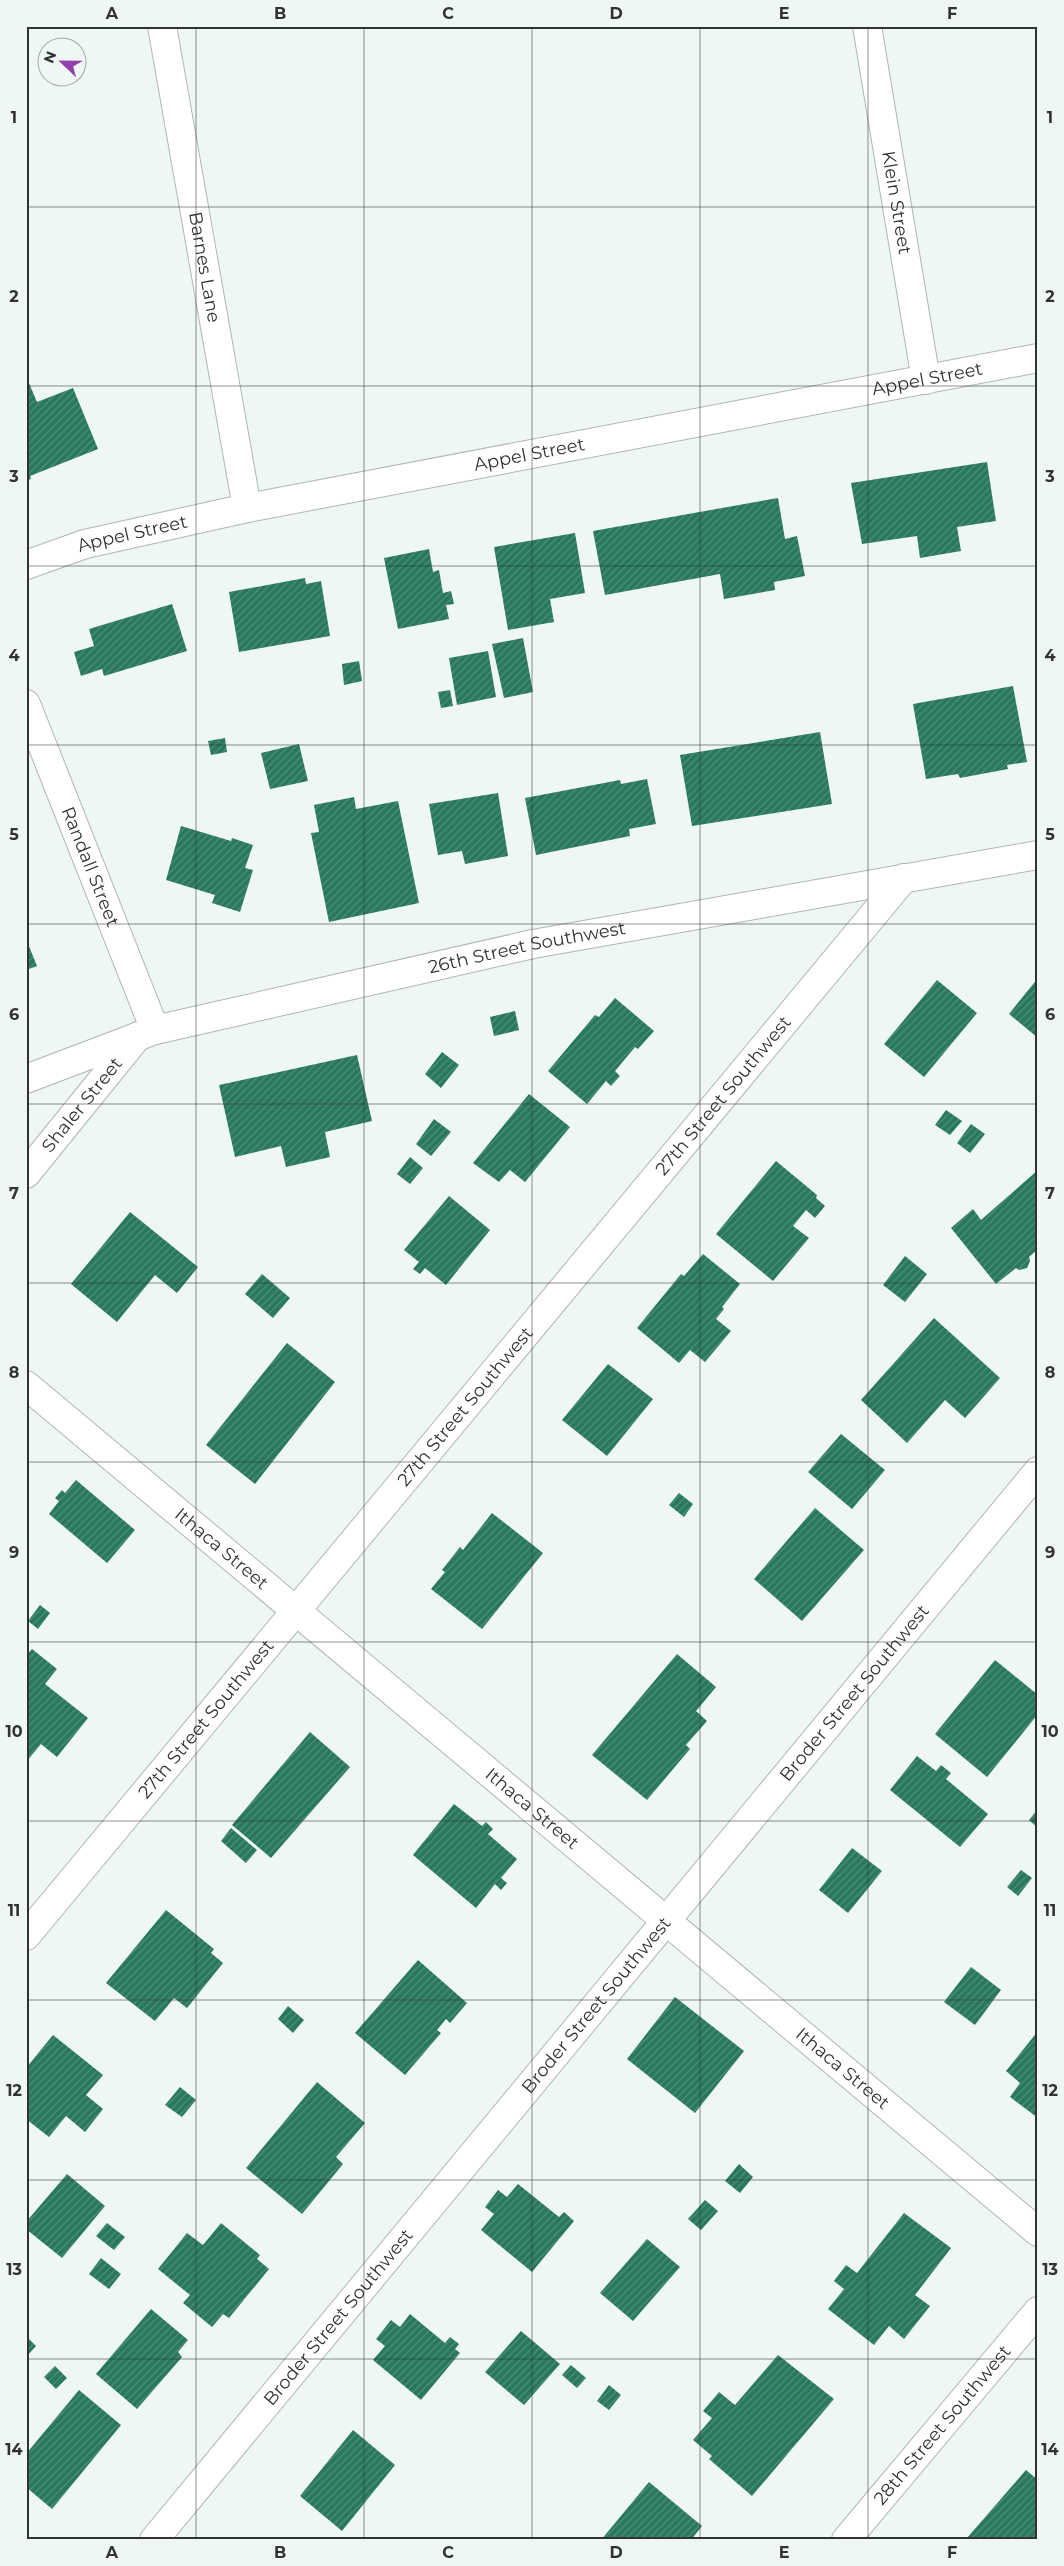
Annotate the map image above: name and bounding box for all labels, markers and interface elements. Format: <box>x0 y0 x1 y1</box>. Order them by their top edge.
text: A <box>105 4 119 23</box>
text: B <box>274 4 286 23</box>
text: C <box>442 4 454 23</box>
text: D <box>609 4 623 23</box>
text: E <box>779 4 789 23</box>
text: F <box>947 4 957 23</box>
north arrow <box>38 38 88 88</box>
text: N <box>39 49 60 66</box>
text: 1 <box>11 108 17 127</box>
text: 1 <box>1047 108 1053 127</box>
street label: Klein Street <box>877 149 916 256</box>
street label: Barnes Lane <box>184 210 225 325</box>
text: 2 <box>9 287 19 306</box>
text: 2 <box>1045 287 1055 306</box>
street label: Appel Street <box>870 358 984 400</box>
street label: Appel Street <box>472 433 587 476</box>
text: 3 <box>8 467 19 486</box>
text: 3 <box>1044 467 1055 486</box>
street label: Appel Street <box>74 511 189 557</box>
text: 4 <box>8 646 20 665</box>
text: 4 <box>1044 646 1056 665</box>
street label: Randall Street <box>57 803 124 930</box>
text: 5 <box>9 825 19 844</box>
text: 5 <box>1045 825 1055 844</box>
street label: 26th Street Southwest <box>426 917 627 978</box>
text: 6 <box>9 1005 19 1024</box>
text: 6 <box>1045 1005 1055 1024</box>
street label: 27th Street Southwest <box>651 1012 796 1180</box>
street label: Shaler Street <box>37 1053 127 1157</box>
text: 7 <box>9 1184 19 1203</box>
text: 7 <box>1045 1184 1055 1203</box>
street label: 27th Street Southwest <box>393 1322 538 1491</box>
text: 8 <box>9 1363 19 1382</box>
text: 8 <box>1045 1363 1055 1382</box>
street label: Ithaca Street <box>170 1503 273 1594</box>
text: 9 <box>9 1543 19 1562</box>
text: 9 <box>1045 1543 1055 1562</box>
street label: Broder Street Southwest <box>775 1600 934 1786</box>
street label: 27th Street Southwest <box>134 1635 278 1803</box>
text: 10 <box>5 1722 23 1741</box>
text: 10 <box>1041 1722 1059 1741</box>
street label: Ithaca Street <box>481 1763 583 1854</box>
text: 11 <box>8 1901 20 1920</box>
text: 11 <box>1044 1901 1056 1920</box>
street label: Broder Street Southwest <box>517 1912 676 2098</box>
street label: Ithaca Street <box>791 2023 894 2114</box>
text: 12 <box>6 2081 22 2100</box>
text: 12 <box>1042 2081 1058 2100</box>
street label: Broder Street Southwest <box>259 2225 418 2410</box>
text: 13 <box>6 2260 22 2279</box>
text: 13 <box>1042 2260 1058 2279</box>
street label: 28th Street Southwest <box>869 2341 1016 2509</box>
text: 14 <box>5 2440 23 2459</box>
text: 14 <box>1041 2440 1059 2459</box>
text: A <box>105 2543 119 2562</box>
text: B <box>274 2543 286 2562</box>
text: C <box>442 2543 454 2562</box>
text: D <box>609 2543 623 2562</box>
text: E <box>779 2543 789 2562</box>
text: F <box>947 2543 957 2562</box>

